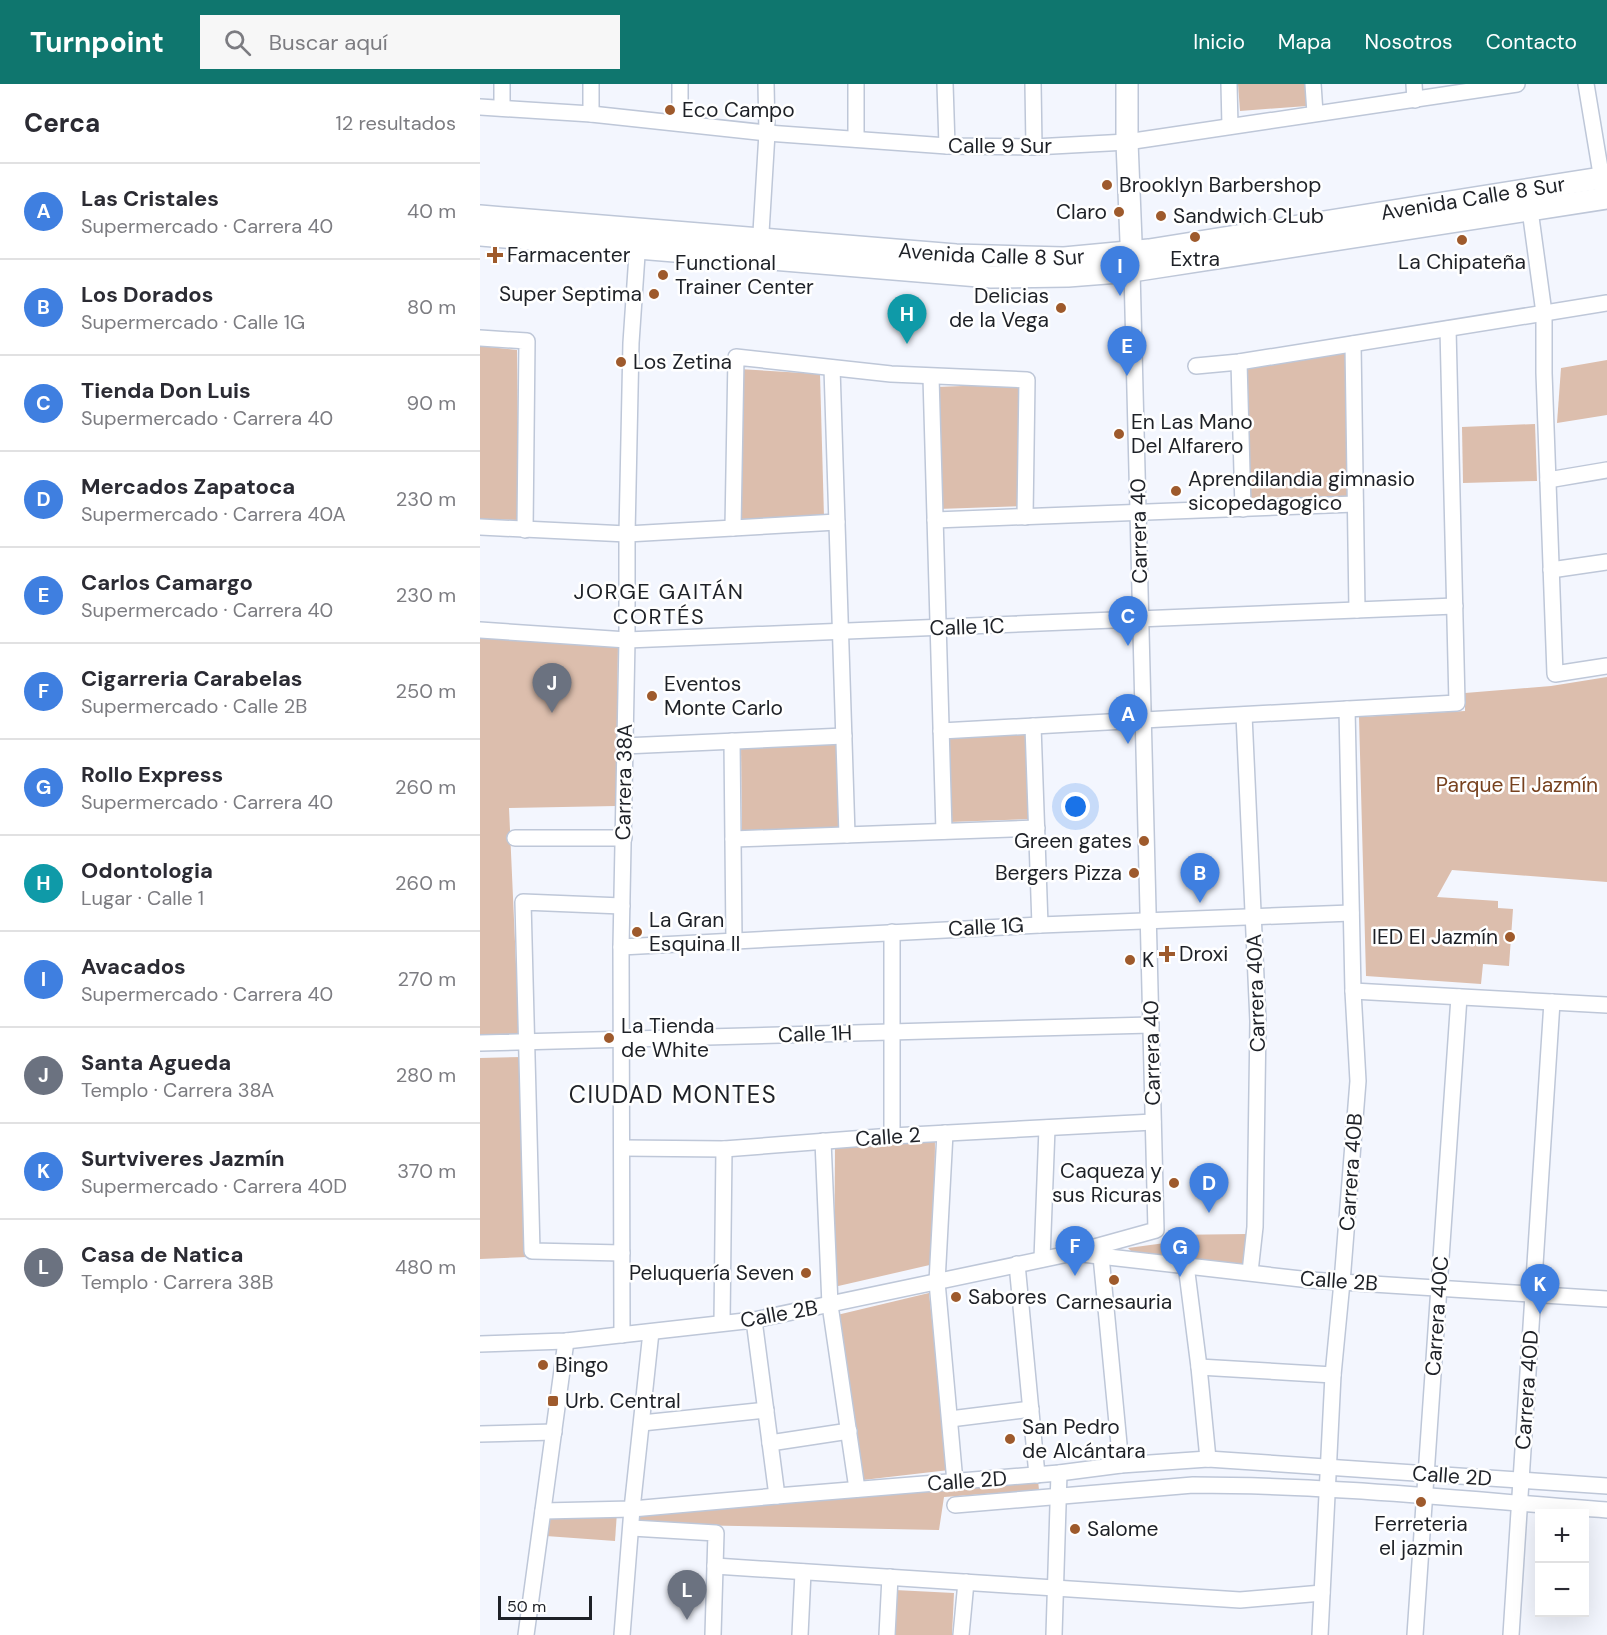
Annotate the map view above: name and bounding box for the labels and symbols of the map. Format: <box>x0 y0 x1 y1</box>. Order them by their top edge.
place label: Eco Campo <box>682 96 795 124</box>
marker: Eco Campo <box>663 103 677 117</box>
street label: Calle 9 Sur <box>948 132 1052 160</box>
street label: Avenida Calle 8 Sur <box>1379 170 1567 227</box>
place label: Brooklyn Barbershop <box>1119 171 1321 199</box>
marker: Brooklyn Barbershop <box>1100 178 1114 192</box>
place label: Claro <box>1056 198 1107 226</box>
place label: Sandwich CLub <box>1173 202 1324 230</box>
marker: Claro <box>1112 205 1126 219</box>
marker: Sandwich CLub <box>1154 209 1168 223</box>
marker: Extra <box>1188 230 1202 244</box>
marker: La Chipateña <box>1455 233 1469 247</box>
street label: Avenida Calle 8 Sur <box>897 236 1086 272</box>
place label: Farmacenter <box>507 241 631 269</box>
place label: Extra <box>1170 245 1220 273</box>
pin: I <box>1100 246 1140 296</box>
marker: Farmacenter <box>488 248 502 262</box>
place label: La Chipateña <box>1398 248 1526 276</box>
place label: Functional Trainer Center <box>675 249 814 301</box>
marker: Functional Trainer Center <box>656 268 670 282</box>
place label: Super Septima <box>499 280 642 308</box>
place label: Delicias de la Vega <box>949 282 1049 334</box>
marker: Super Septima <box>647 287 661 301</box>
pin: H <box>888 294 926 344</box>
marker: Delicias de la Vega <box>1054 301 1068 315</box>
pin: E <box>1108 326 1146 376</box>
place label: Los Zetina <box>633 348 732 376</box>
marker: Los Zetina <box>614 355 628 369</box>
place label: En Las Mano Del Alfarero <box>1131 408 1253 460</box>
marker: En Las Mano Del Alfarero <box>1112 427 1126 441</box>
place label: Aprendilandia gimnasio sicopedagogico <box>1188 465 1415 517</box>
street label: Carrera 40 <box>1124 478 1154 584</box>
marker: Aprendilandia gimnasio sicopedagogico <box>1169 484 1183 498</box>
district label: JORGE GAITÁN CORTÉS <box>574 577 744 631</box>
pin: C <box>1108 596 1148 646</box>
street label: Calle 1C <box>929 612 1005 642</box>
pin: J <box>532 664 572 713</box>
place label: Eventos Monte Carlo <box>664 670 783 722</box>
marker: Eventos Monte Carlo <box>645 689 659 703</box>
pin: A <box>1108 694 1148 744</box>
street label: Carrera 38A <box>609 723 639 841</box>
park label: Parque El Jazmín <box>1436 771 1598 799</box>
your location <box>1061 792 1090 821</box>
place label: Green gates <box>1014 827 1132 855</box>
marker: Green gates <box>1137 834 1151 848</box>
pin: B <box>1180 854 1220 903</box>
place label: Bergers Pizza <box>995 859 1122 887</box>
marker: Bergers Pizza <box>1127 866 1141 880</box>
place label: La Gran Esquina II <box>649 906 741 958</box>
street label: Calle 1G <box>947 911 1025 943</box>
place label: IED El Jazmín <box>1372 923 1498 951</box>
marker: La Gran Esquina II <box>630 925 644 939</box>
marker: IED El Jazmín <box>1503 930 1517 944</box>
street label: Carrera 40A <box>1240 933 1272 1053</box>
place label: Droxi <box>1179 940 1228 968</box>
place label: K <box>1142 946 1154 974</box>
marker: Droxi <box>1160 947 1174 961</box>
marker: K <box>1123 953 1137 967</box>
street label: Carrera 40 <box>1137 1000 1167 1106</box>
place label: La Tienda de White <box>621 1012 714 1064</box>
street label: Calle 1H <box>777 1019 853 1049</box>
marker: La Tienda de White <box>602 1031 616 1045</box>
district label: CIUDAD MONTES <box>569 1079 777 1110</box>
street label: Carrera 40B <box>1333 1112 1369 1232</box>
street label: Calle 2 <box>854 1121 922 1153</box>
place label: Caqueza y sus Ricuras <box>1052 1157 1162 1209</box>
pin: D <box>1190 1164 1228 1213</box>
marker: Caqueza y sus Ricuras <box>1167 1176 1181 1190</box>
pin: F <box>1056 1226 1094 1276</box>
pin: G <box>1160 1228 1200 1277</box>
street label: Carrera 40C <box>1419 1255 1455 1377</box>
place label: Peluquería Seven <box>629 1259 794 1287</box>
street label: Calle 2B <box>1299 1264 1379 1298</box>
pin: K <box>1520 1264 1560 1314</box>
marker: Peluquería Seven <box>799 1266 813 1280</box>
marker: Carnesauria <box>1107 1273 1121 1287</box>
place label: Sabores <box>968 1283 1047 1311</box>
place label: Carnesauria <box>1056 1288 1172 1316</box>
marker: Sabores <box>949 1290 963 1304</box>
street label: Calle 2B <box>738 1293 820 1335</box>
street label: Carrera 40D <box>1509 1329 1545 1451</box>
place label: Bingo <box>555 1351 609 1379</box>
marker: Bingo <box>536 1358 550 1372</box>
place label: Urb. Central <box>565 1387 681 1415</box>
marker: Urb. Central <box>546 1394 560 1408</box>
place label: San Pedro de Alcántara <box>1022 1413 1146 1465</box>
marker: San Pedro de Alcántara <box>1003 1432 1017 1446</box>
street label: Calle 2D <box>1411 1459 1493 1493</box>
street label: Calle 2D <box>926 1464 1008 1498</box>
marker: Ferreteria el jazmin <box>1414 1495 1428 1509</box>
place label: Ferreteria el jazmin <box>1374 1510 1468 1562</box>
place label: Salome <box>1087 1515 1158 1543</box>
marker: Salome <box>1068 1522 1082 1536</box>
pin: L <box>668 1570 706 1620</box>
scale bar <box>498 1593 592 1620</box>

